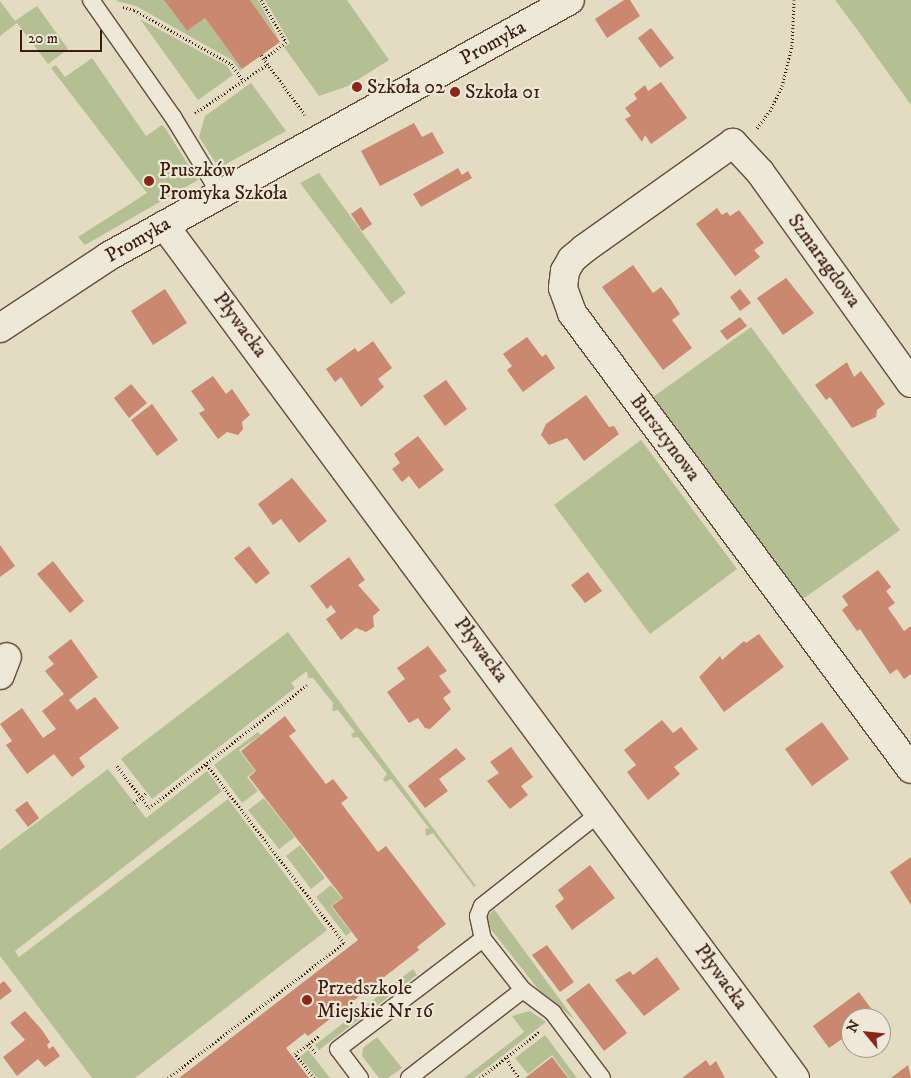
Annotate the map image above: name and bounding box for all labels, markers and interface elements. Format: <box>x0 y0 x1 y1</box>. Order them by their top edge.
street label: Promyka <box>456 15 530 71</box>
scale bar <box>22 20 105 52</box>
text: 20 m <box>28 29 58 48</box>
place label: Szkoła 02 <box>367 75 445 99</box>
place label: Szkoła 01 <box>465 80 540 104</box>
marker: Szkoła 02 <box>351 81 363 93</box>
marker: Szkoła 01 <box>449 86 461 98</box>
place label: Pruszków Promyka Szkoła <box>159 158 288 205</box>
marker: Pruszków Promyka Szkoła <box>143 175 155 187</box>
street label: Szmaragdowa <box>782 210 866 312</box>
street label: Promyka <box>101 212 175 268</box>
street label: Pływacka <box>208 288 272 362</box>
street label: Bursztynowa <box>625 390 705 486</box>
street label: Pływacka <box>449 613 513 687</box>
street label: Pływacka <box>689 940 753 1014</box>
place label: Przedszkole Miejskie Nr 16 <box>317 976 433 1023</box>
marker: Przedszkole Miejskie Nr 16 <box>301 994 313 1006</box>
north arrow <box>841 1008 891 1058</box>
text: N <box>843 1017 864 1036</box>

